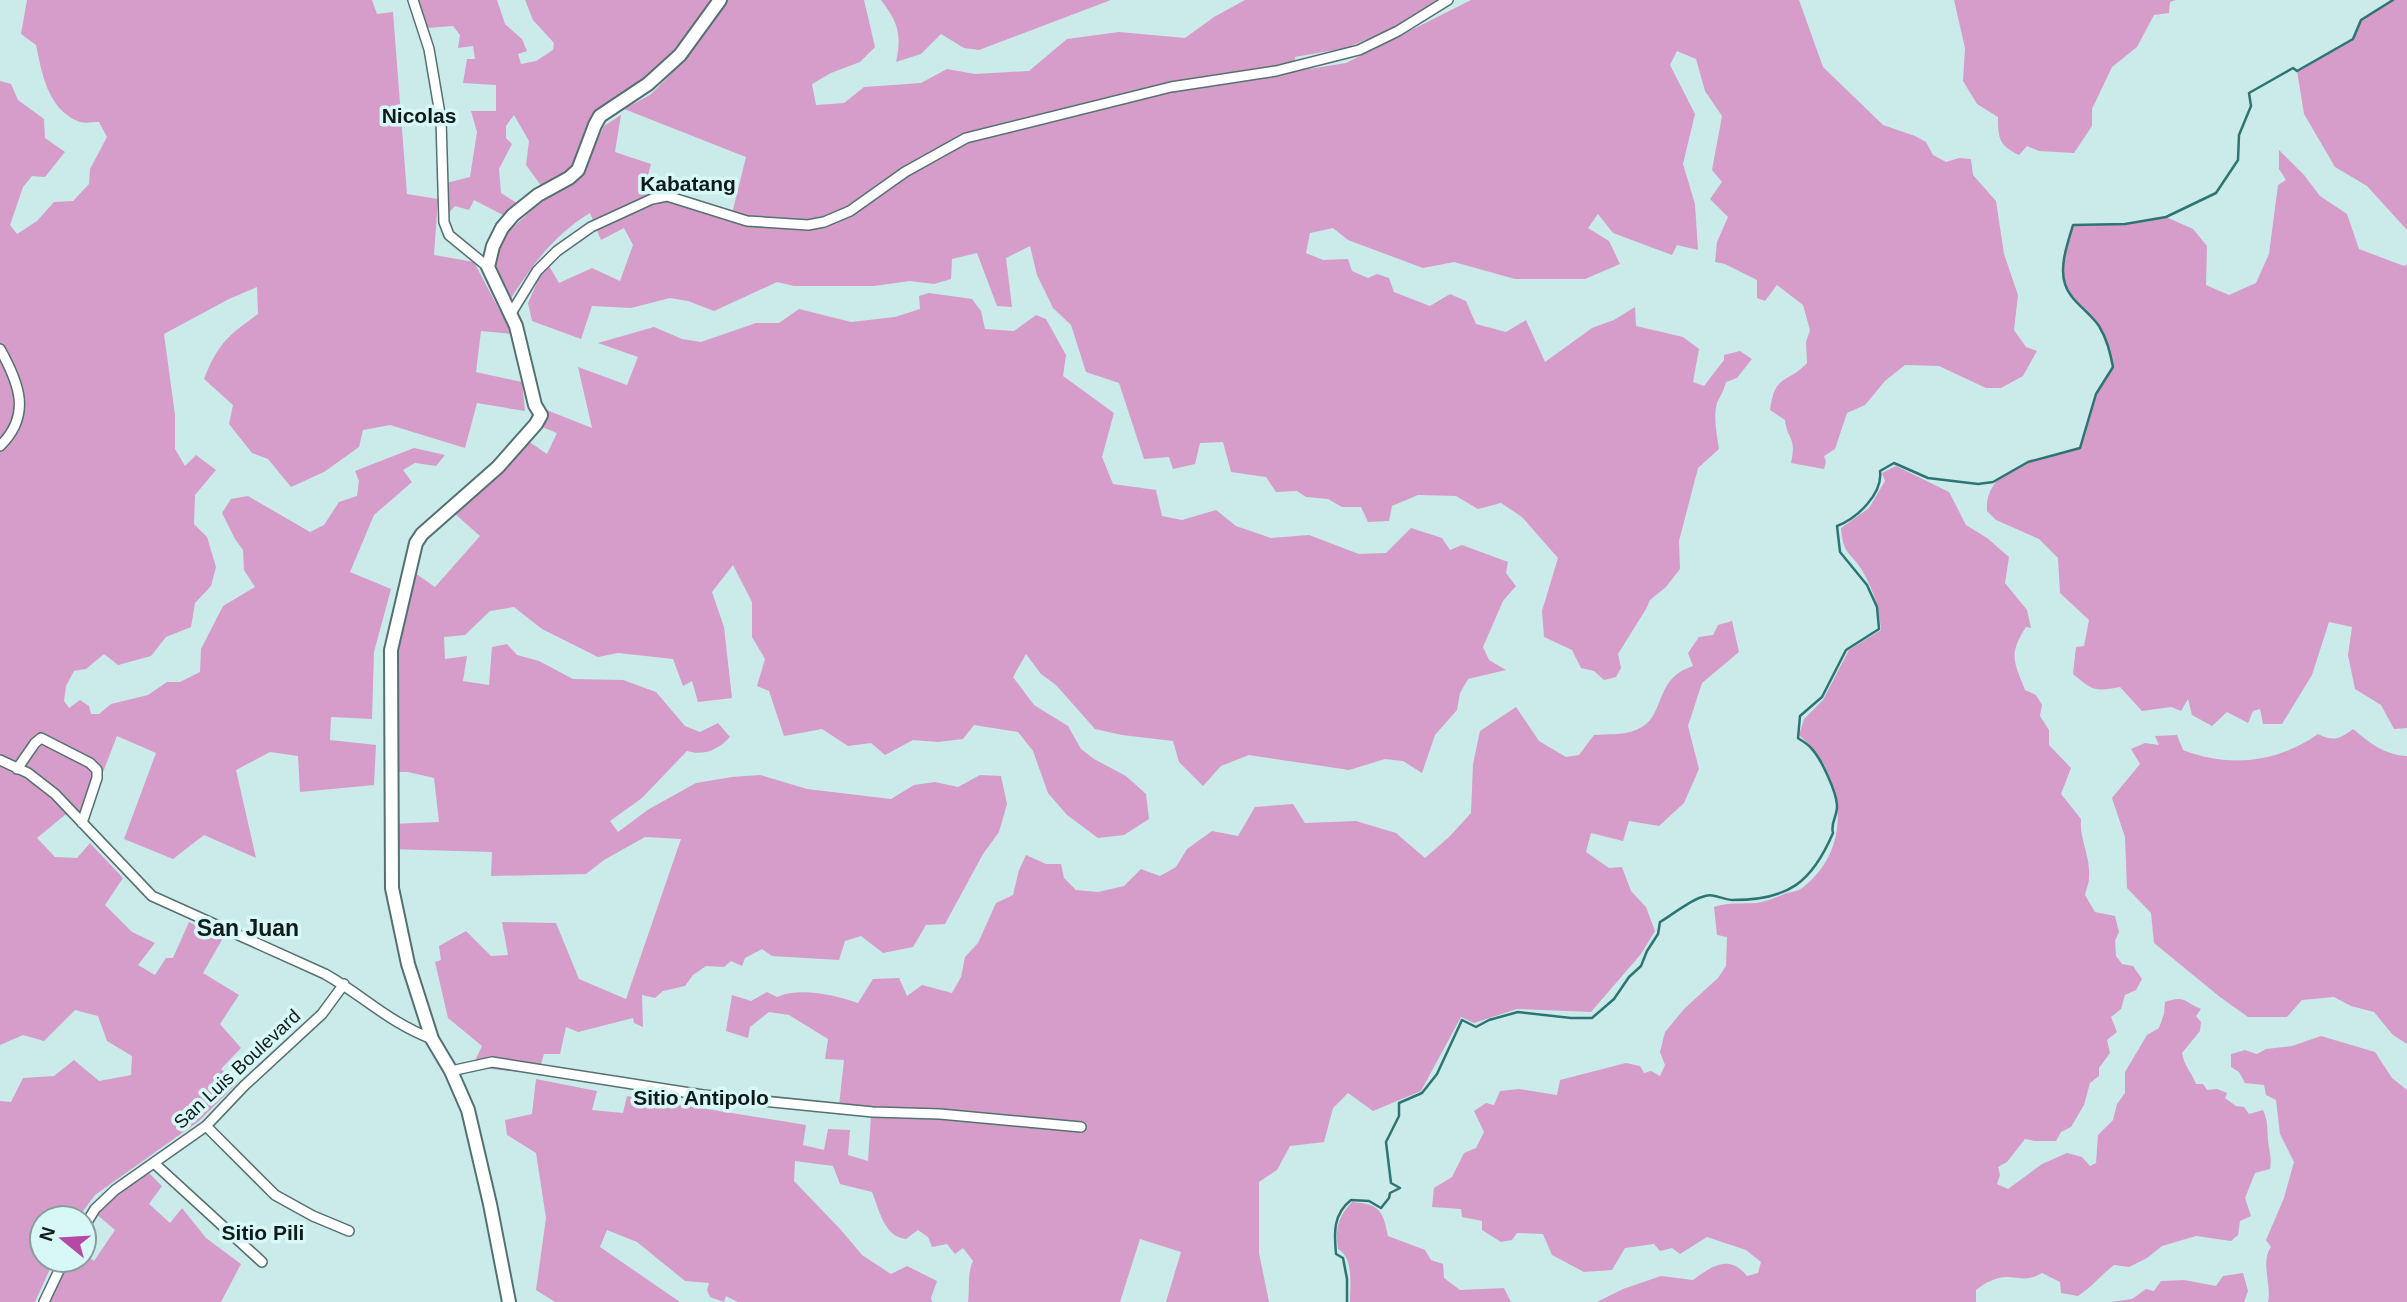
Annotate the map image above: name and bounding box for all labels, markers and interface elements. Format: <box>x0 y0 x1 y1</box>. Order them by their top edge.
district label: Nicolas <box>382 104 456 127</box>
district label: Kabatang <box>640 172 736 195</box>
district label: San Juan <box>197 915 299 941</box>
street label: San Luis Boulevard <box>170 1005 304 1133</box>
district label: Sitio Antipolo <box>633 1086 769 1109</box>
north arrow <box>28 1204 98 1274</box>
district label: Sitio Pili <box>222 1221 304 1244</box>
text: N <box>35 1224 59 1244</box>

